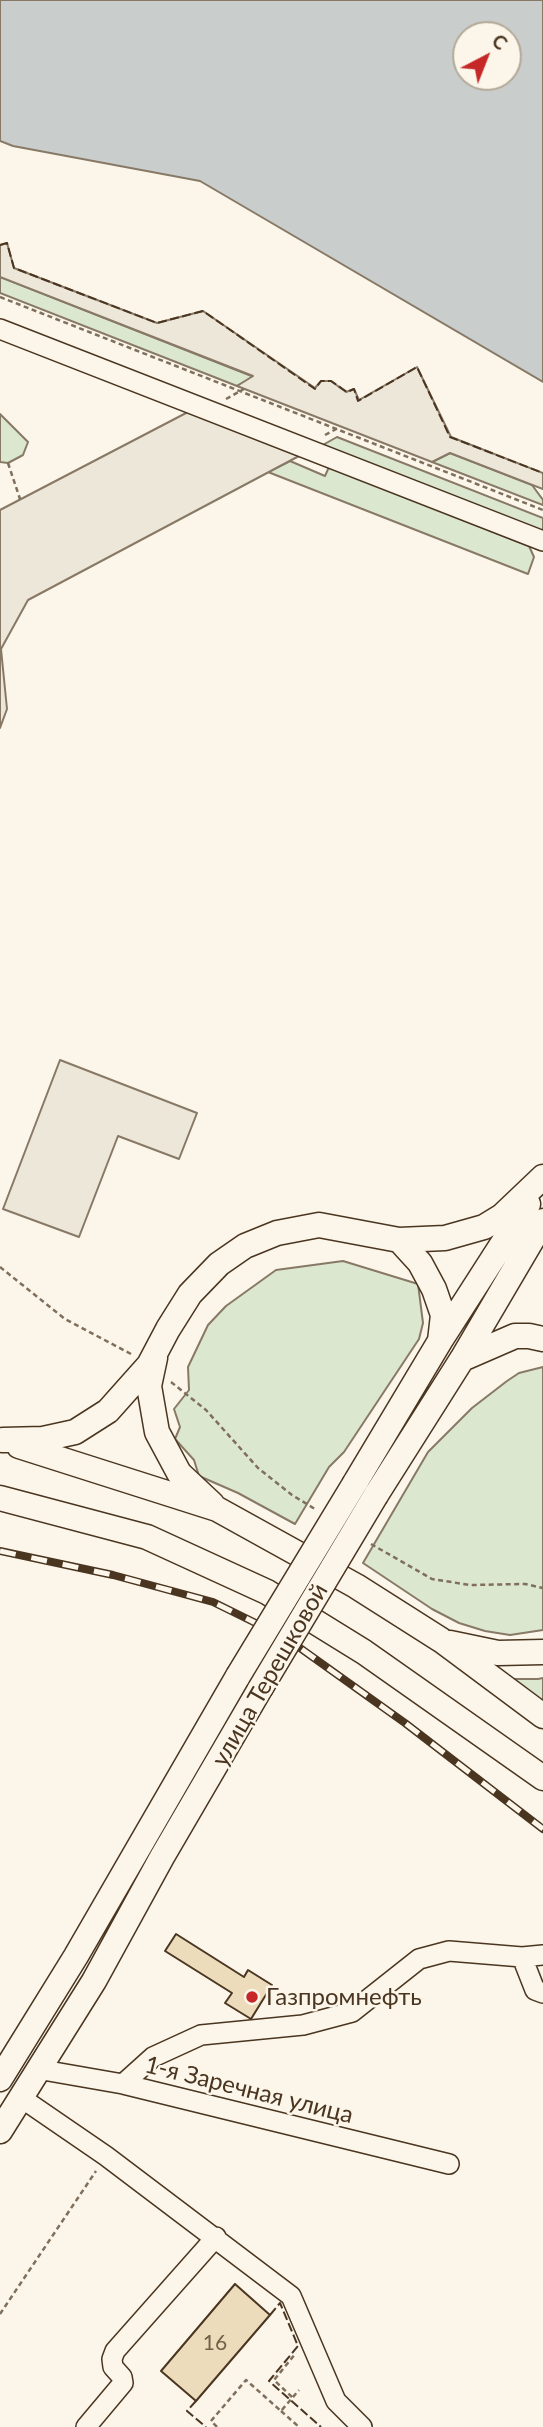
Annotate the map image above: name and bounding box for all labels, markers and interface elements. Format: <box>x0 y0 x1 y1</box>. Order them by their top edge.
north arrow <box>452 21 522 91</box>
text: С <box>488 29 512 54</box>
street label: улица Терешковой <box>206 1578 334 1772</box>
place label: Газпромнефть <box>266 1983 422 2011</box>
marker: Газпромнефть <box>244 1989 260 2005</box>
street label: 1-я Заречная улица <box>142 2050 356 2130</box>
house number: 16 <box>203 2330 227 2356</box>

